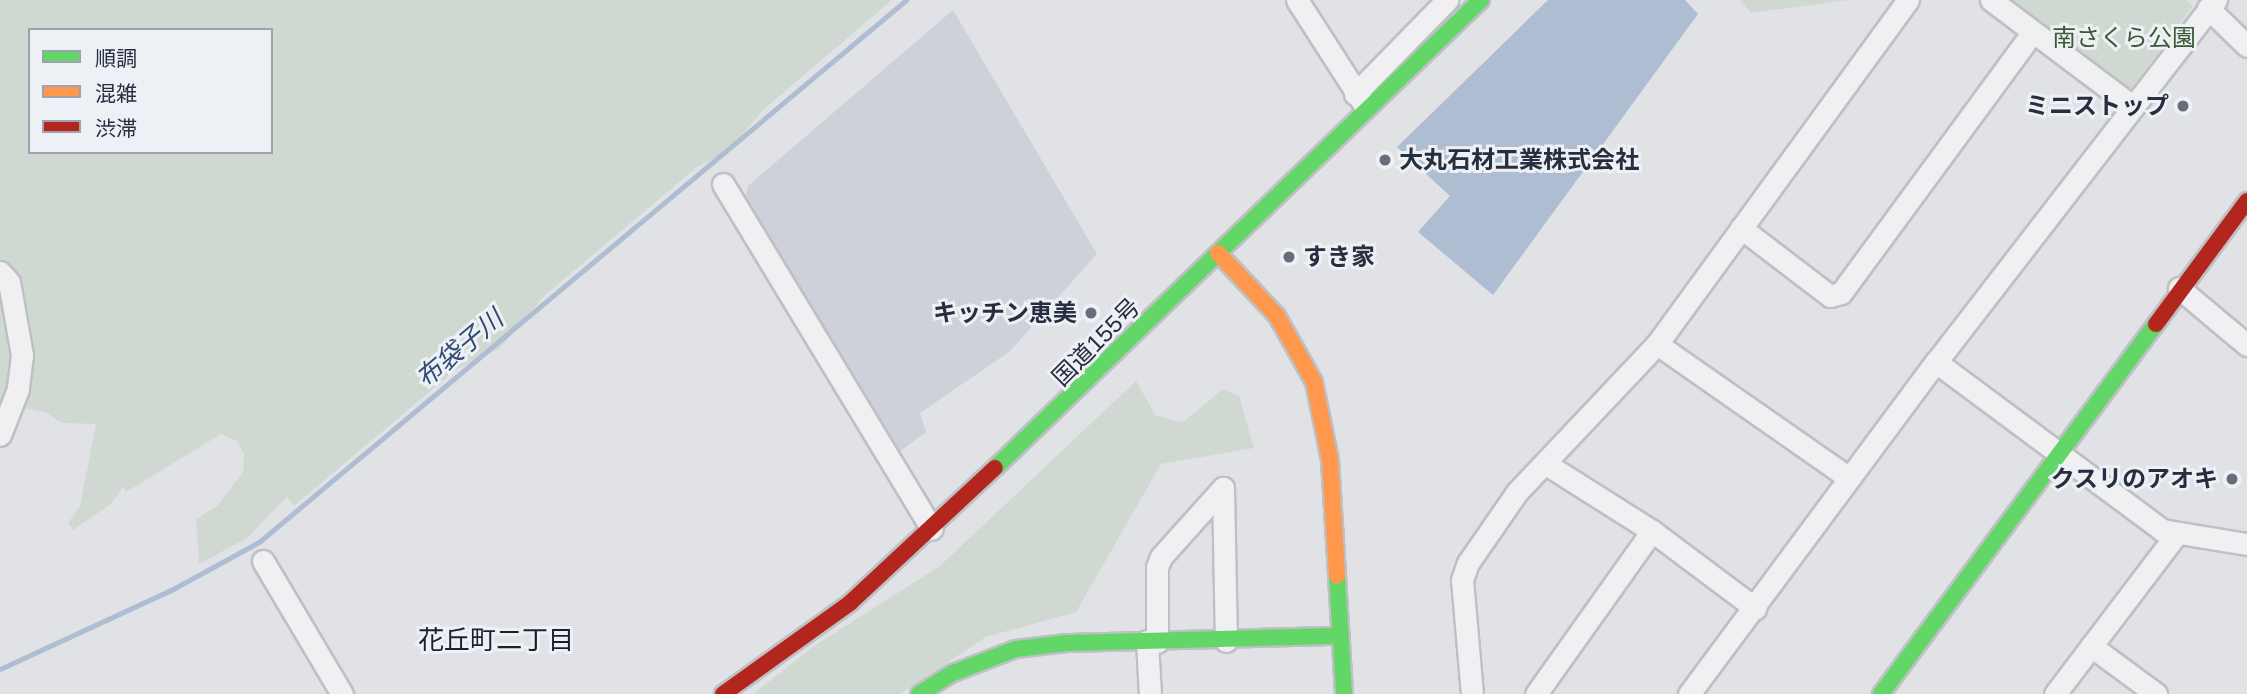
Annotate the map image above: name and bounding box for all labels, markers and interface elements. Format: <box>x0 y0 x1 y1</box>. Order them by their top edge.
park label: 南さくら公園 <box>2052 24 2196 52</box>
legend <box>28 28 273 154</box>
text: 順調 <box>95 47 137 70</box>
text: 混雑 <box>95 82 137 105</box>
place label: ミニストップ <box>2025 92 2169 120</box>
marker: ミニストップ <box>2175 98 2191 114</box>
text: 渋滞 <box>95 117 137 140</box>
place label: 大丸石材工業株式会社 <box>1399 146 1639 174</box>
marker: 大丸石材工業株式会社 <box>1377 152 1393 168</box>
place label: すき家 <box>1303 243 1375 271</box>
marker: すき家 <box>1281 249 1297 265</box>
street label: 国道155号 <box>1046 292 1146 392</box>
place label: キッチン恵美 <box>933 299 1077 327</box>
water label: 布袋子川 <box>410 304 510 394</box>
marker: キッチン恵美 <box>1083 305 1099 321</box>
place label: クスリのアオキ <box>2050 465 2218 493</box>
marker: クスリのアオキ <box>2224 471 2240 487</box>
district label: 花丘町二丁目 <box>418 625 574 657</box>

